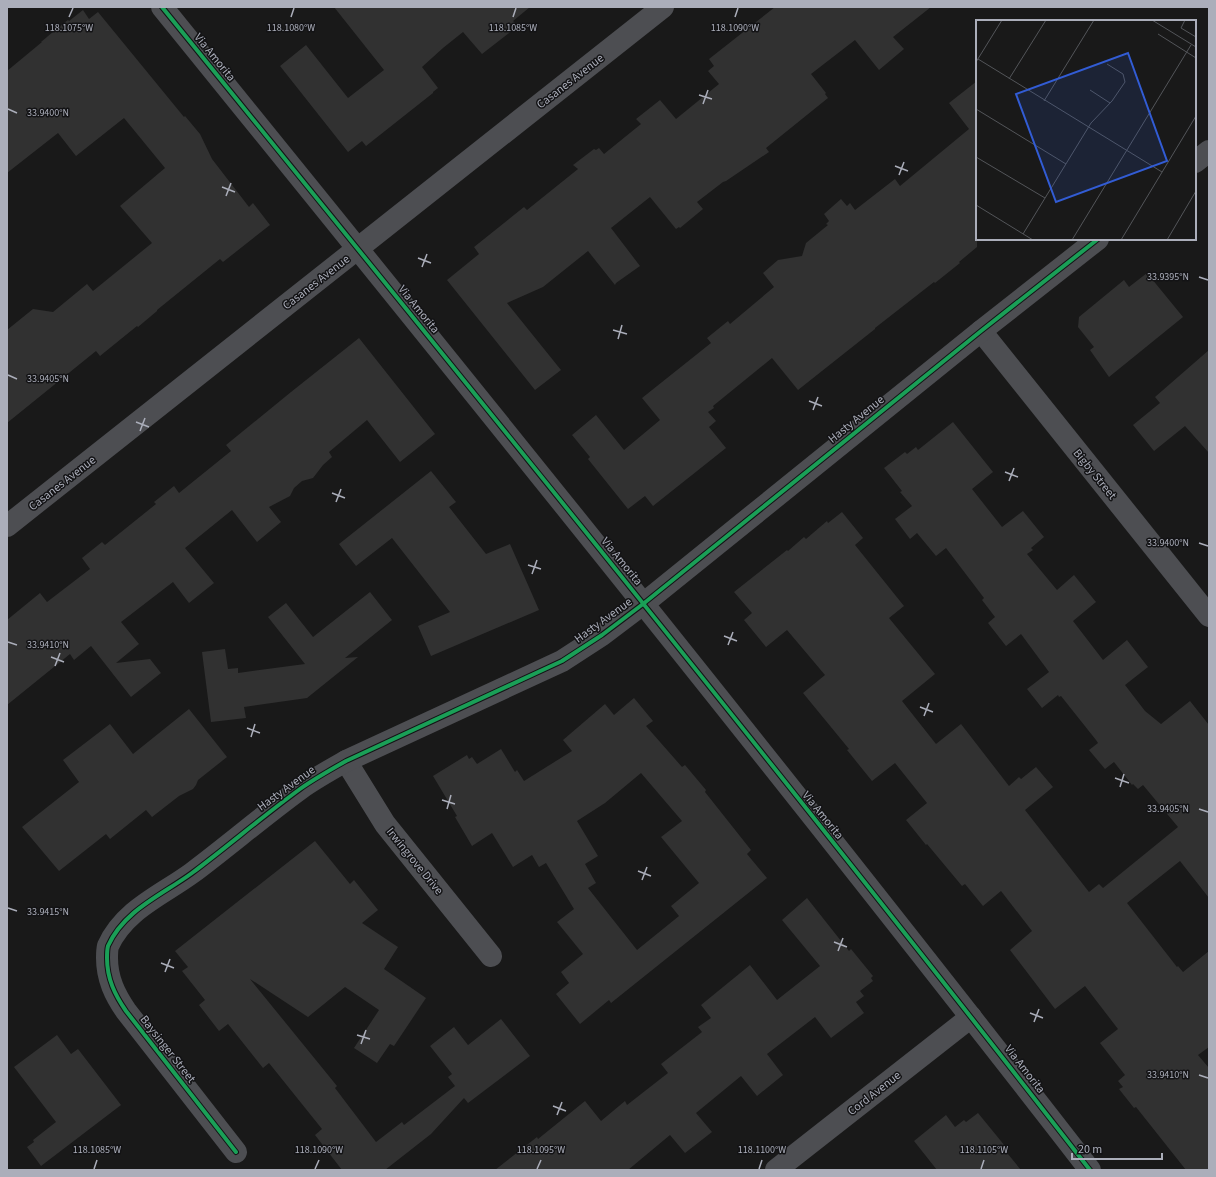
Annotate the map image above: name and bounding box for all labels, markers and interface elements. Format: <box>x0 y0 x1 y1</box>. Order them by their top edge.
inset map <box>976 20 1196 240</box>
text: 118.1075°W <box>45 21 93 35</box>
text: 118.1080°W <box>267 21 315 35</box>
text: 118.1085°W <box>489 21 537 35</box>
text: 118.1090°W <box>711 21 759 35</box>
street label: Via Amorita <box>190 30 239 85</box>
street label: Casanes Avenue <box>533 50 607 113</box>
text: 33.9400°N <box>27 106 69 120</box>
street label: Casanes Avenue <box>279 251 353 314</box>
text: 33.9395°N <box>1147 270 1189 284</box>
street label: Via Amorita <box>394 282 443 337</box>
text: 33.9405°N <box>27 372 69 386</box>
street label: Hasty Avenue <box>825 391 888 447</box>
street label: Bigby Street <box>1069 445 1120 503</box>
street label: Casanes Avenue <box>25 452 99 515</box>
street label: Via Amorita <box>597 534 646 589</box>
text: 33.9400°N <box>1147 536 1189 550</box>
street label: Hasty Avenue <box>571 594 636 647</box>
text: 33.9410°N <box>27 638 69 652</box>
street label: Hasty Avenue <box>254 762 319 815</box>
street label: Via Amorita <box>798 788 847 843</box>
text: 33.9405°N <box>1147 802 1189 816</box>
street label: Irwingrove Drive <box>382 824 447 899</box>
text: 33.9415°N <box>27 905 69 919</box>
street label: Baysinger Street <box>136 1012 199 1087</box>
street label: Via Amorita <box>1000 1041 1049 1097</box>
street label: Cord Avenue <box>844 1067 905 1120</box>
text: 33.9410°N <box>1147 1068 1189 1082</box>
scale bar <box>1072 1135 1162 1161</box>
text: 20 m <box>1078 1141 1102 1158</box>
text: 118.1085°W <box>73 1143 121 1157</box>
text: 118.1090°W <box>295 1143 343 1157</box>
text: 118.1095°W <box>517 1143 565 1157</box>
text: 118.1100°W <box>738 1143 786 1157</box>
text: 118.1105°W <box>960 1143 1008 1157</box>

